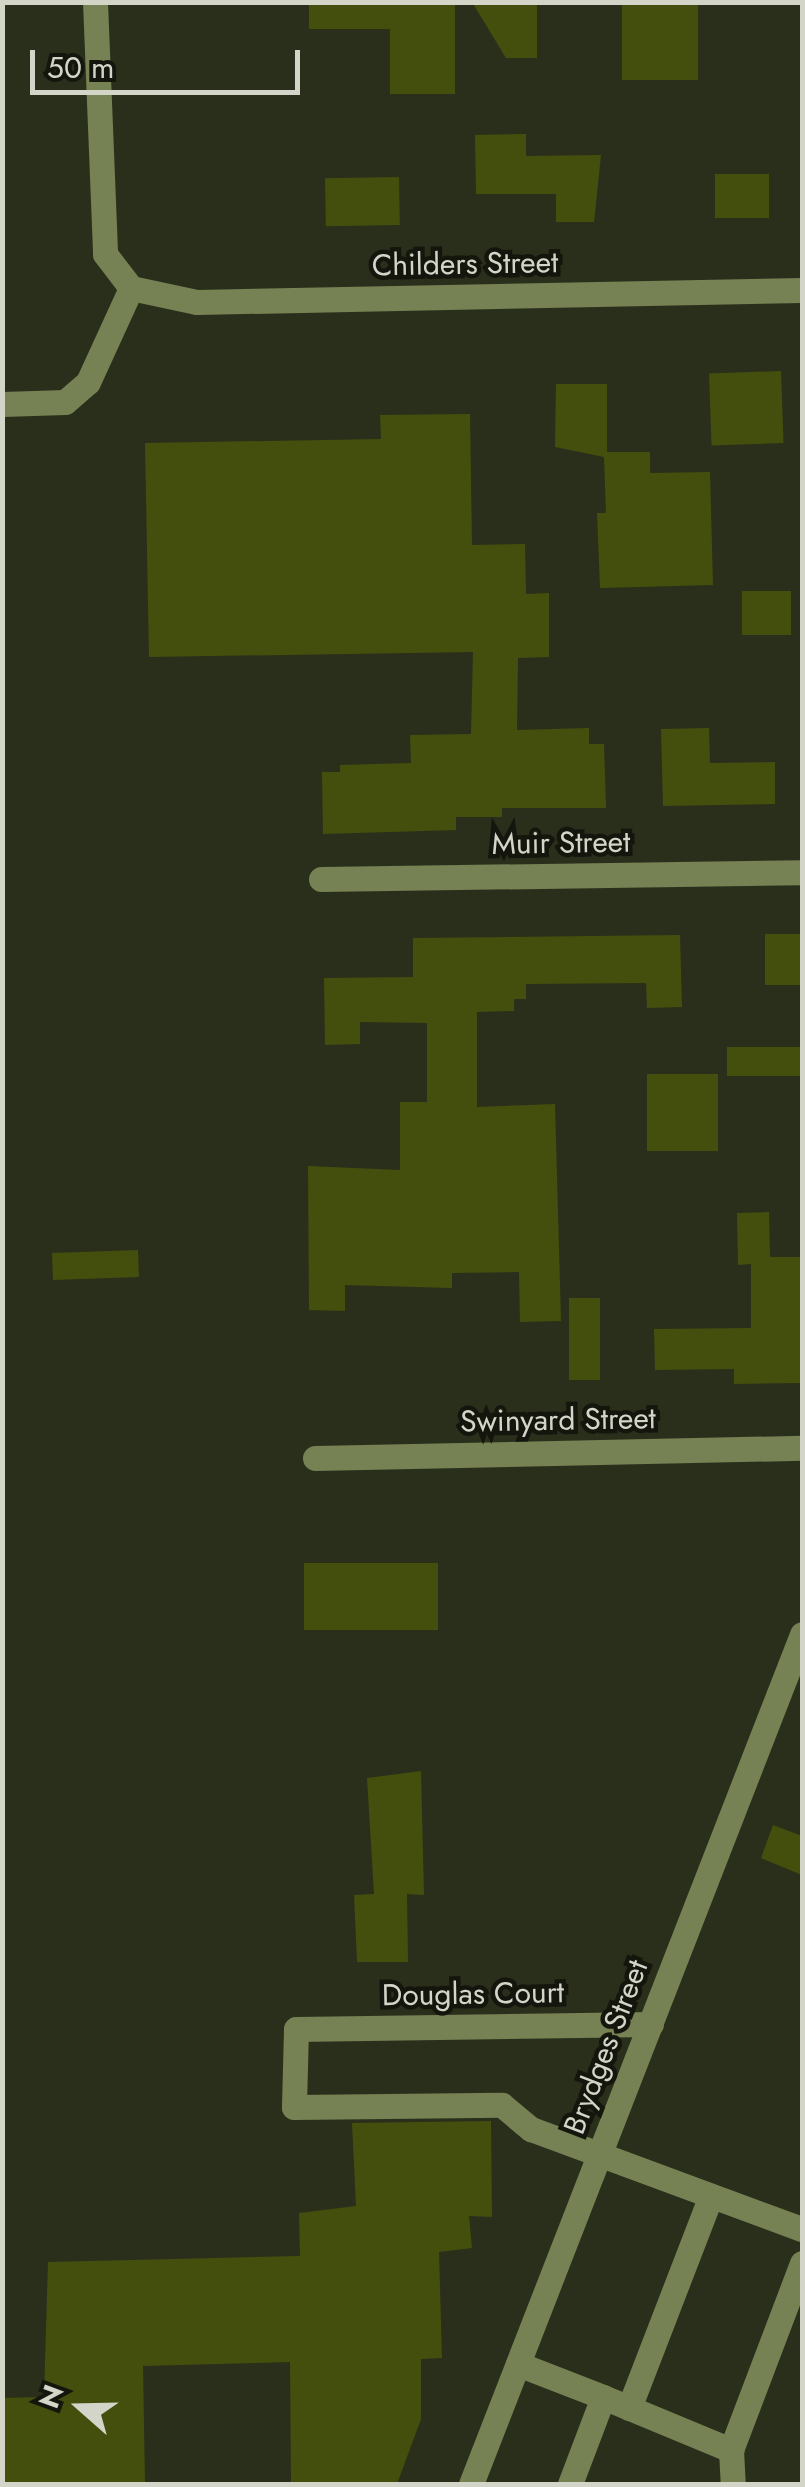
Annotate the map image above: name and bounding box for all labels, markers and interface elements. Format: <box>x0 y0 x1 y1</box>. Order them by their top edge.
scale bar <box>35 30 305 92</box>
text: 50 m <box>47 46 114 89</box>
street label: Childers Street <box>371 244 559 284</box>
street label: Muir Street <box>491 824 631 862</box>
street label: Swinyard Street <box>460 1400 656 1440</box>
street label: Brydges Street <box>556 1955 656 2139</box>
street label: Douglas Court <box>382 1974 564 2014</box>
north arrow <box>30 2357 130 2457</box>
text: N <box>28 2379 74 2414</box>

